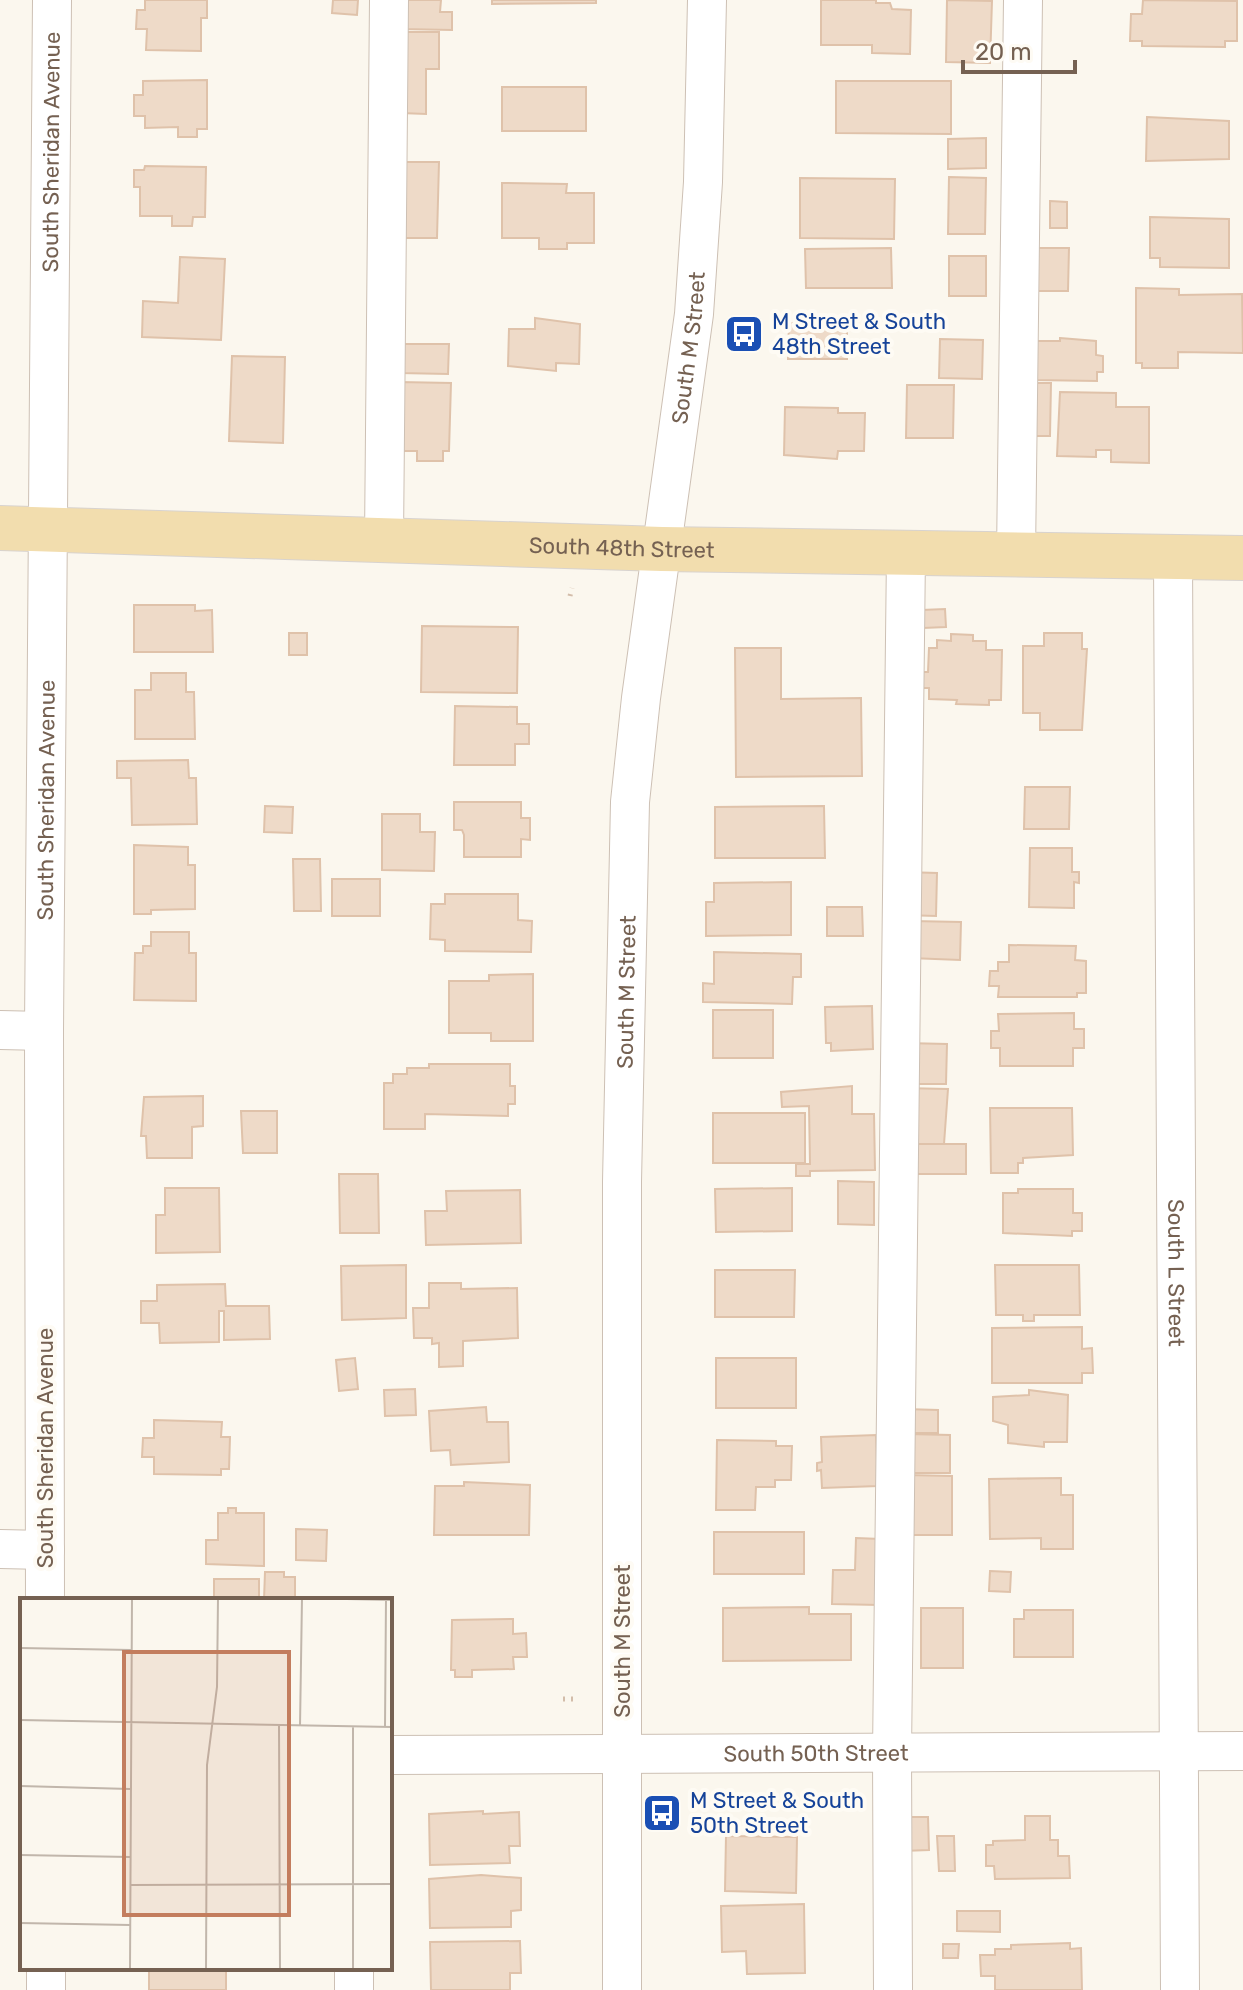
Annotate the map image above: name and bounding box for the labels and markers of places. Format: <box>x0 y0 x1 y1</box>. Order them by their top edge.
place label: M Street & South 48th Street <box>772 308 946 360</box>
bus stop icon: M Street & South 48th Street <box>723 313 765 355</box>
place label: M Street & South 50th Street <box>690 1787 864 1839</box>
bus stop icon: M Street & South 50th Street <box>641 1792 683 1834</box>

